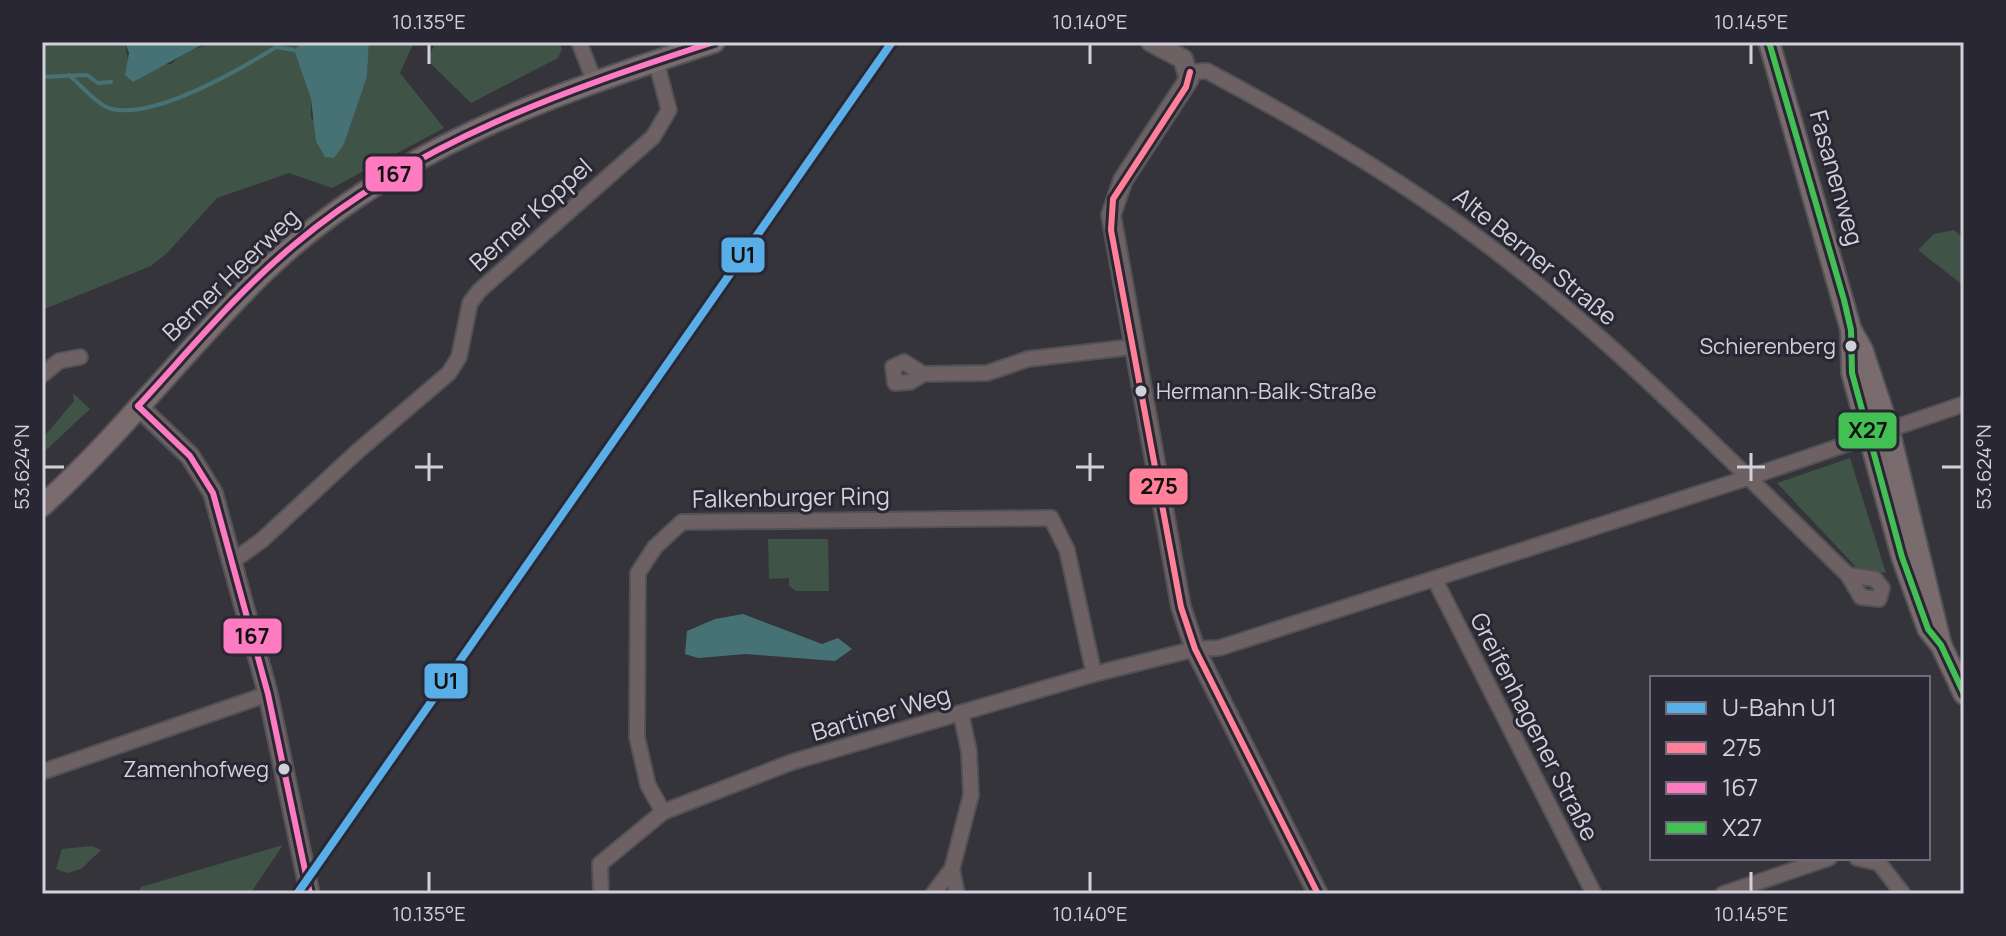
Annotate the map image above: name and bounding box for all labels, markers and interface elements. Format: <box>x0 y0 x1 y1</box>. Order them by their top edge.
text: 10.135°E <box>392 8 466 35</box>
text: 10.140°E <box>1053 8 1127 35</box>
text: 10.145°E <box>1714 8 1788 35</box>
street label: Fasanenweg <box>1802 106 1872 249</box>
street label: Berner Koppel <box>462 150 598 278</box>
line badge: 167 <box>364 155 424 193</box>
text: 167 <box>376 159 412 189</box>
street label: Alte Berner Straße <box>1447 179 1625 332</box>
street label: Berner Heerweg <box>154 200 306 348</box>
line badge: U1 <box>720 236 766 274</box>
text: U1 <box>730 240 756 270</box>
place label: Schierenberg <box>1699 331 1836 361</box>
marker: Schierenberg <box>1843 338 1859 354</box>
place label: Hermann-Balk-Straße <box>1156 376 1377 406</box>
marker: Hermann-Balk-Straße <box>1133 383 1149 399</box>
line badge: X27 <box>1837 411 1898 450</box>
text: X27 <box>1848 415 1888 445</box>
text: 53.624°N <box>8 424 35 510</box>
text: 53.624°N <box>1970 424 1997 510</box>
line badge: 275 <box>1128 467 1189 506</box>
text: 275 <box>1140 471 1178 501</box>
street label: Falkenburger Ring <box>692 478 890 515</box>
street label: Greifenhagener Straße <box>1463 606 1607 846</box>
line badge: 167 <box>222 617 283 655</box>
text: 167 <box>234 621 270 651</box>
line badge: U1 <box>423 662 469 700</box>
text: U1 <box>433 666 459 696</box>
legend <box>1650 676 1930 860</box>
street label: Bartiner Weg <box>807 677 954 748</box>
text: U-Bahn U1 <box>1722 690 1837 723</box>
text: 275 <box>1722 730 1762 763</box>
place label: Zamenhofweg <box>123 754 269 784</box>
marker: Zamenhofweg <box>276 761 292 777</box>
text: 167 <box>1722 770 1758 803</box>
text: X27 <box>1722 810 1762 843</box>
text: 10.135°E <box>392 900 466 927</box>
text: 10.140°E <box>1053 900 1127 927</box>
text: 10.145°E <box>1714 900 1788 927</box>

